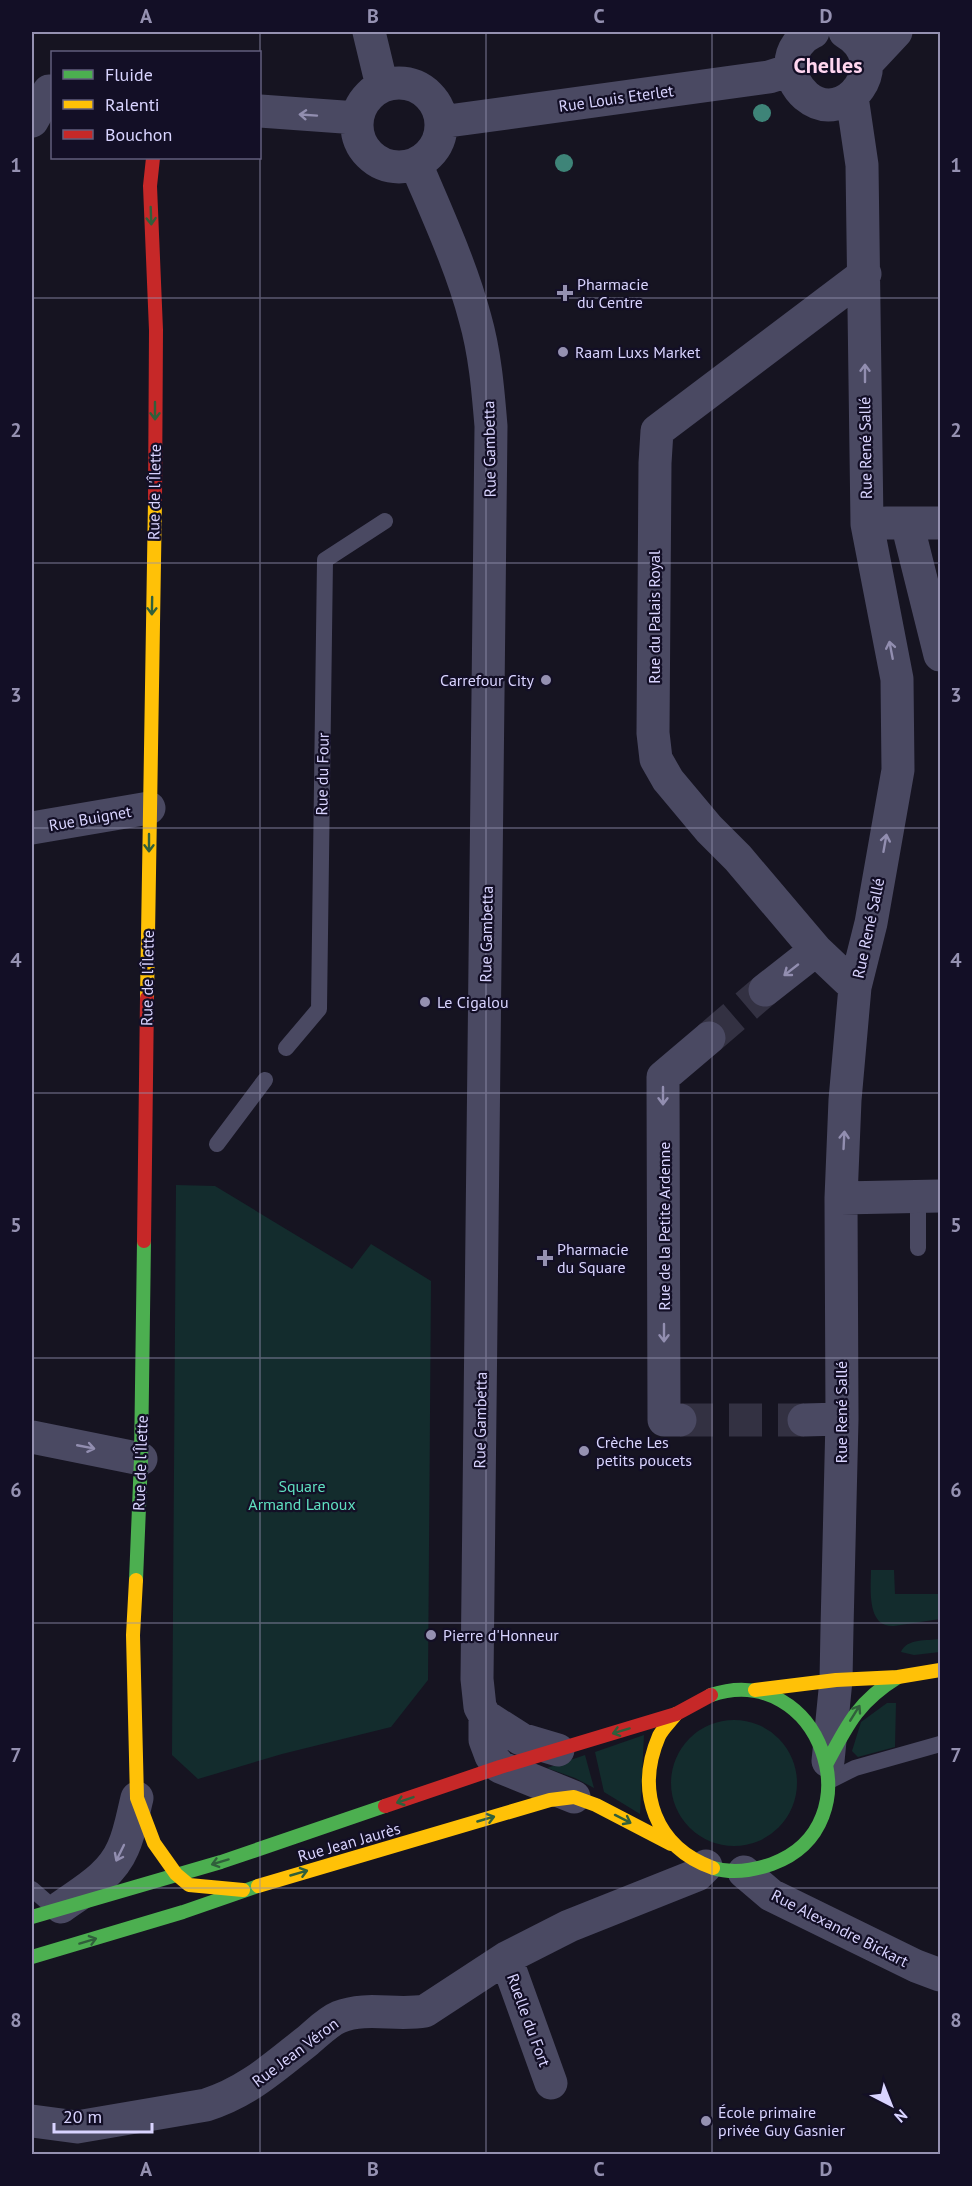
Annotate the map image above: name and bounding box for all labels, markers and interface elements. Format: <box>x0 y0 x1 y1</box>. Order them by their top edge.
text: A <box>140 3 153 29</box>
text: B <box>367 3 379 29</box>
text: C <box>593 3 605 29</box>
text: D <box>820 3 833 29</box>
legend <box>51 51 261 159</box>
district label: Chelles <box>794 51 862 79</box>
text: Fluide <box>105 63 153 86</box>
street label: Rue Louis Eterlet <box>557 80 675 116</box>
text: Ralenti <box>105 93 160 116</box>
one-way arrow <box>299 109 319 120</box>
text: Bouchon <box>105 123 172 146</box>
text: 1 <box>10 152 22 178</box>
text: 1 <box>950 152 962 178</box>
one-way arrow <box>145 205 157 225</box>
place label: Pharmacie du Centre <box>577 274 649 312</box>
marker: Pharmacie du Centre <box>558 286 572 300</box>
place label: Raam Luxs Market <box>575 342 701 362</box>
marker: Raam Luxs Market <box>556 345 570 359</box>
one-way arrow <box>859 364 871 384</box>
street label: Rue René Sallé <box>854 397 876 499</box>
one-way arrow <box>149 400 161 420</box>
street label: Rue Gambetta <box>478 401 500 497</box>
text: 2 <box>10 417 22 443</box>
text: 2 <box>950 417 962 443</box>
street label: Rue de l'Îlette <box>143 444 165 540</box>
street label: Rue du Palais Royal <box>644 550 664 684</box>
one-way arrow <box>147 595 158 615</box>
one-way arrow <box>885 641 896 660</box>
place label: Carrefour City <box>440 670 535 690</box>
marker: Carrefour City <box>539 673 553 687</box>
text: 3 <box>10 682 22 708</box>
text: 3 <box>950 682 962 708</box>
street label: Rue du Four <box>311 732 333 816</box>
street label: Rue Buignet <box>47 801 133 835</box>
one-way arrow <box>143 832 155 852</box>
one-way arrow <box>880 834 891 854</box>
street label: Rue René Sallé <box>848 876 888 980</box>
street label: Rue Gambetta <box>475 886 497 982</box>
street label: Rue de l'Îlette <box>136 930 158 1026</box>
text: 4 <box>10 947 22 973</box>
text: 4 <box>950 947 962 973</box>
one-way arrow <box>783 963 799 976</box>
place label: Le Cigalou <box>437 992 509 1012</box>
marker: Le Cigalou <box>418 995 432 1009</box>
one-way arrow <box>657 1086 669 1106</box>
one-way arrow <box>838 1130 849 1150</box>
street label: Rue de la Petite Ardenne <box>654 1142 674 1310</box>
text: 5 <box>10 1212 22 1238</box>
text: 5 <box>950 1212 962 1238</box>
place label: Pharmacie du Square <box>557 1239 629 1277</box>
marker: Pharmacie du Square <box>538 1251 552 1265</box>
one-way arrow <box>658 1323 670 1343</box>
street label: Rue René Sallé <box>831 1361 851 1463</box>
street label: Rue Gambetta <box>469 1372 491 1468</box>
street label: Rue de l'Îlette <box>128 1415 152 1511</box>
place label: Crèche Les petits poucets <box>596 1432 692 1470</box>
one-way arrow <box>77 1442 96 1454</box>
marker: Crèche Les petits poucets <box>577 1444 591 1458</box>
park label: Square Armand Lanoux <box>248 1476 356 1514</box>
text: 6 <box>10 1477 22 1503</box>
text: 6 <box>950 1477 962 1503</box>
place label: Pierre d'Honneur <box>443 1625 559 1645</box>
marker: Pierre d'Honneur <box>424 1628 438 1642</box>
one-way arrow <box>850 1705 862 1722</box>
one-way arrow <box>612 1726 631 1737</box>
text: 7 <box>10 1742 22 1768</box>
text: 7 <box>950 1742 962 1768</box>
one-way arrow <box>396 1795 415 1806</box>
one-way arrow <box>476 1813 495 1824</box>
one-way arrow <box>614 1814 632 1825</box>
street label: Rue Jean Jaurès <box>295 1818 403 1866</box>
one-way arrow <box>114 1844 125 1862</box>
one-way arrow <box>211 1857 230 1868</box>
one-way arrow <box>289 1867 308 1878</box>
street label: Rue Alexandre Bickart <box>768 1885 912 1971</box>
one-way arrow <box>78 1935 97 1946</box>
street label: Ruelle du Fort <box>503 1971 555 2070</box>
text: 8 <box>10 2007 22 2033</box>
text: 8 <box>950 2007 962 2033</box>
street label: Rue Jean Véron <box>248 2013 342 2091</box>
north arrow <box>861 2075 921 2135</box>
scale bar <box>54 2096 152 2134</box>
place label: École primaire privée Guy Gasnier <box>718 2102 845 2140</box>
text: 20 m <box>63 2105 102 2128</box>
text: N <box>890 2105 912 2127</box>
marker: École primaire privée Guy Gasnier <box>699 2114 713 2128</box>
text: A <box>140 2156 153 2182</box>
text: B <box>367 2156 379 2182</box>
text: C <box>593 2156 605 2182</box>
text: D <box>820 2156 833 2182</box>

